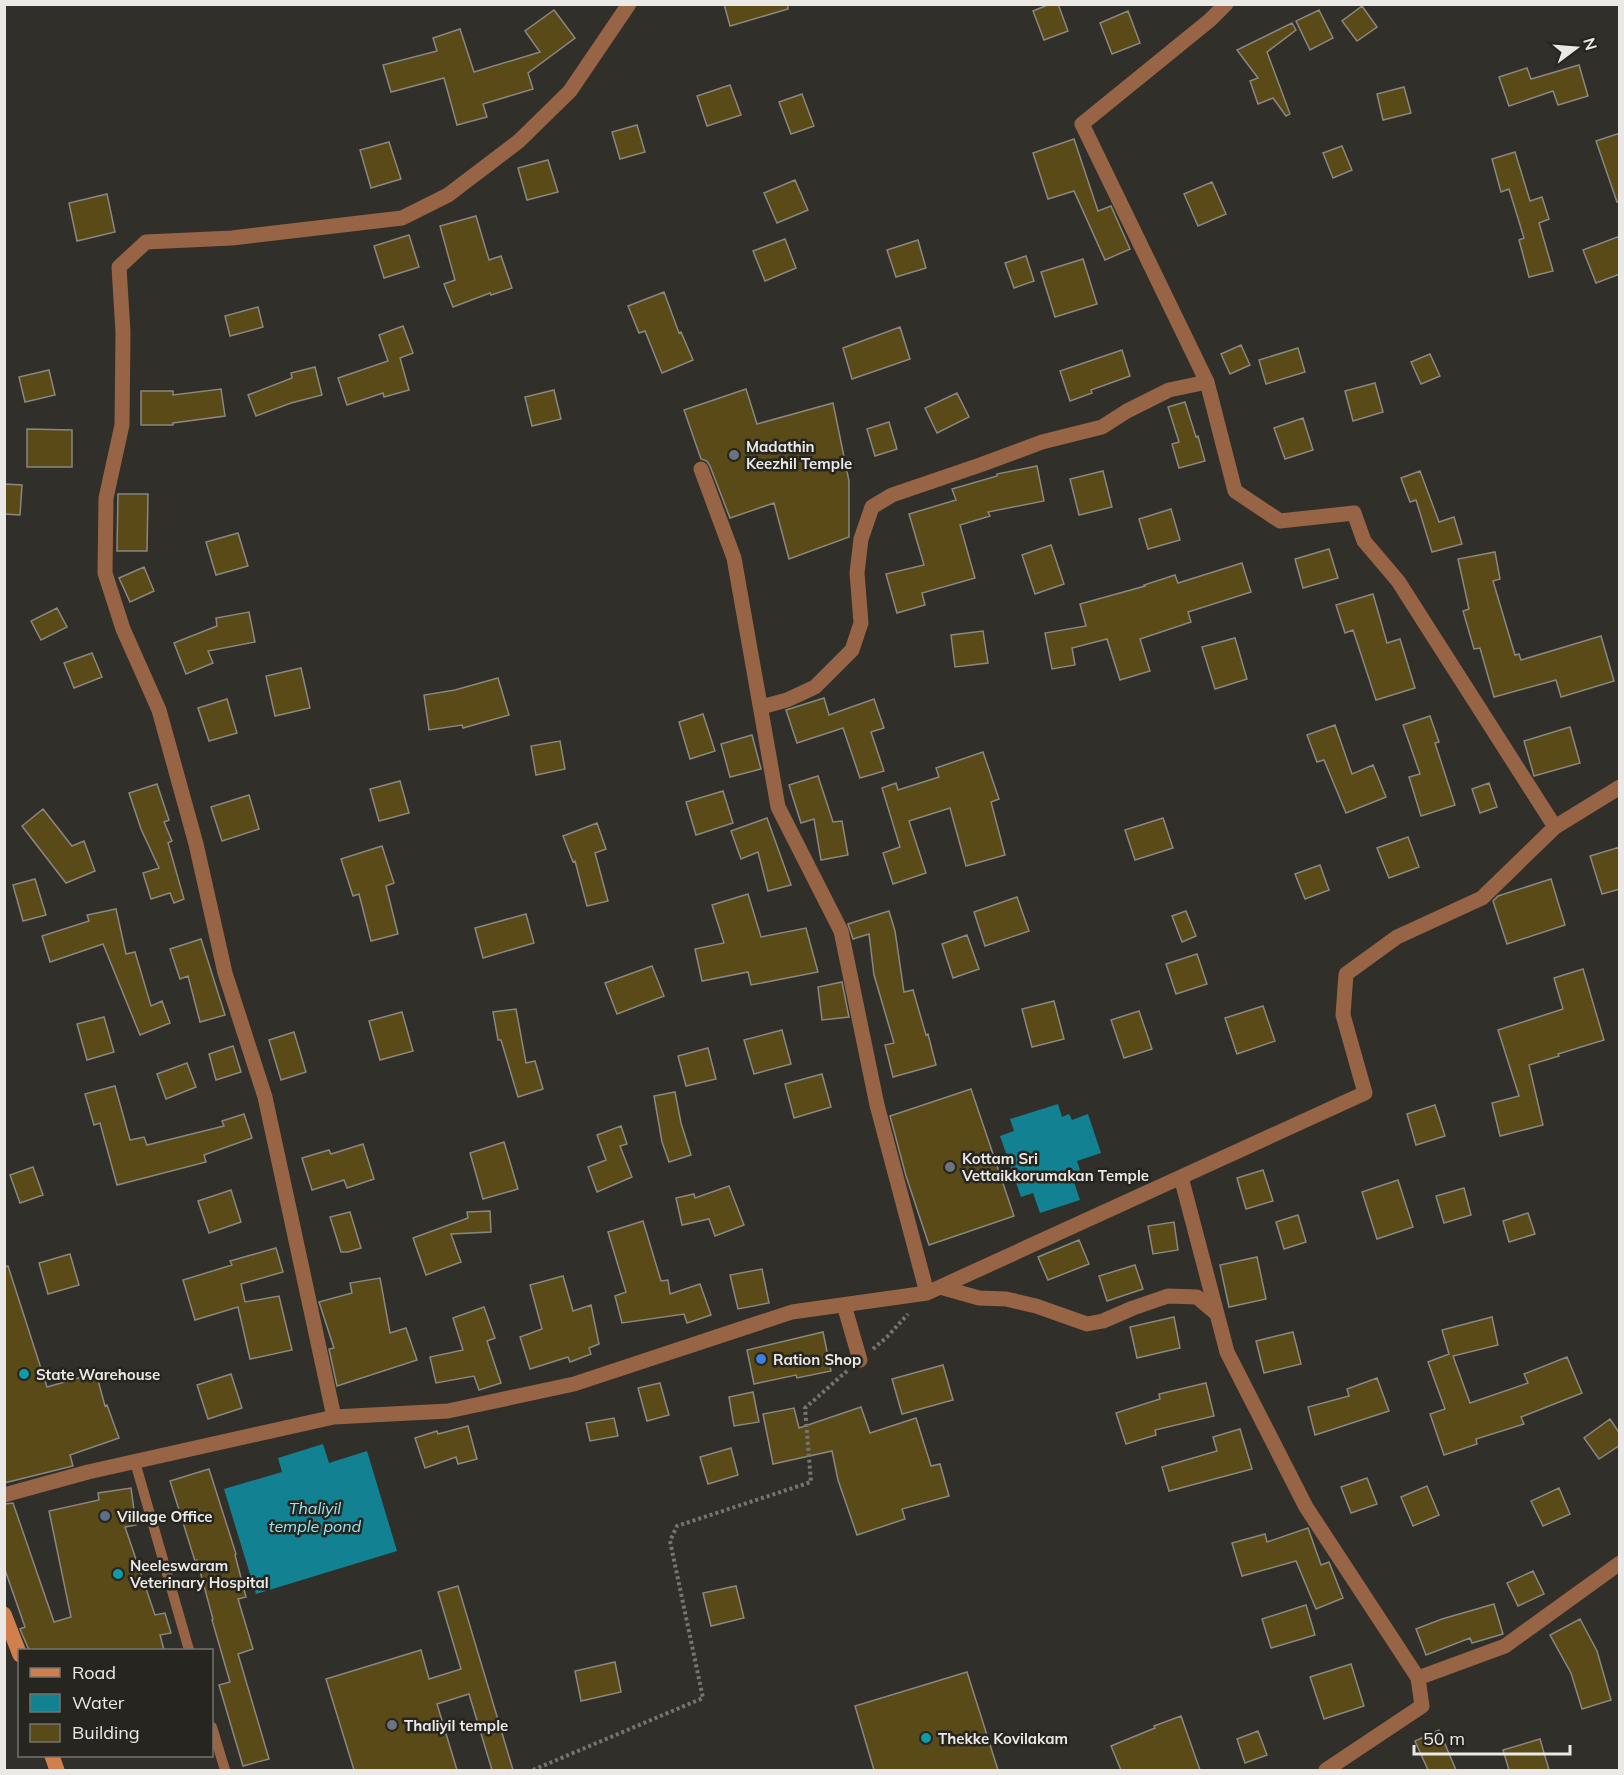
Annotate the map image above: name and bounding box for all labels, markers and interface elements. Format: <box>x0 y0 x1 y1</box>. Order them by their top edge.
north arrow <box>1546 18 1606 78</box>
text: N <box>1579 35 1602 52</box>
place label: Madathin Keezhil Temple <box>746 437 852 473</box>
marker: Madathin Keezhil Temple <box>727 448 741 462</box>
place label: Kottam Sri Vettaikkorumakan Temple <box>961 1149 1149 1185</box>
marker: Kottam Sri Vettaikkorumakan Temple <box>943 1160 957 1174</box>
place label: Ration Shop <box>773 1350 861 1369</box>
marker: Ration Shop <box>754 1352 768 1366</box>
place label: State Warehouse <box>36 1365 160 1384</box>
marker: State Warehouse <box>17 1367 31 1381</box>
water label: Thaliyil temple pond <box>269 1498 362 1536</box>
place label: Village Office <box>116 1507 213 1526</box>
marker: Village Office <box>98 1509 112 1523</box>
place label: Neeleswaram Veterinary Hospital <box>129 1556 269 1592</box>
marker: Neeleswaram Veterinary Hospital <box>111 1567 125 1581</box>
legend <box>18 1649 213 1757</box>
text: Road <box>72 1661 116 1684</box>
text: Water <box>72 1691 125 1714</box>
place label: Thaliyil temple <box>404 1716 508 1735</box>
marker: Thaliyil temple <box>385 1718 399 1732</box>
scale bar <box>1414 1718 1570 1756</box>
text: Building <box>72 1721 140 1744</box>
text: 50 m <box>1423 1727 1465 1750</box>
place label: Thekke Kovilakam <box>938 1729 1068 1748</box>
marker: Thekke Kovilakam <box>919 1731 933 1745</box>

